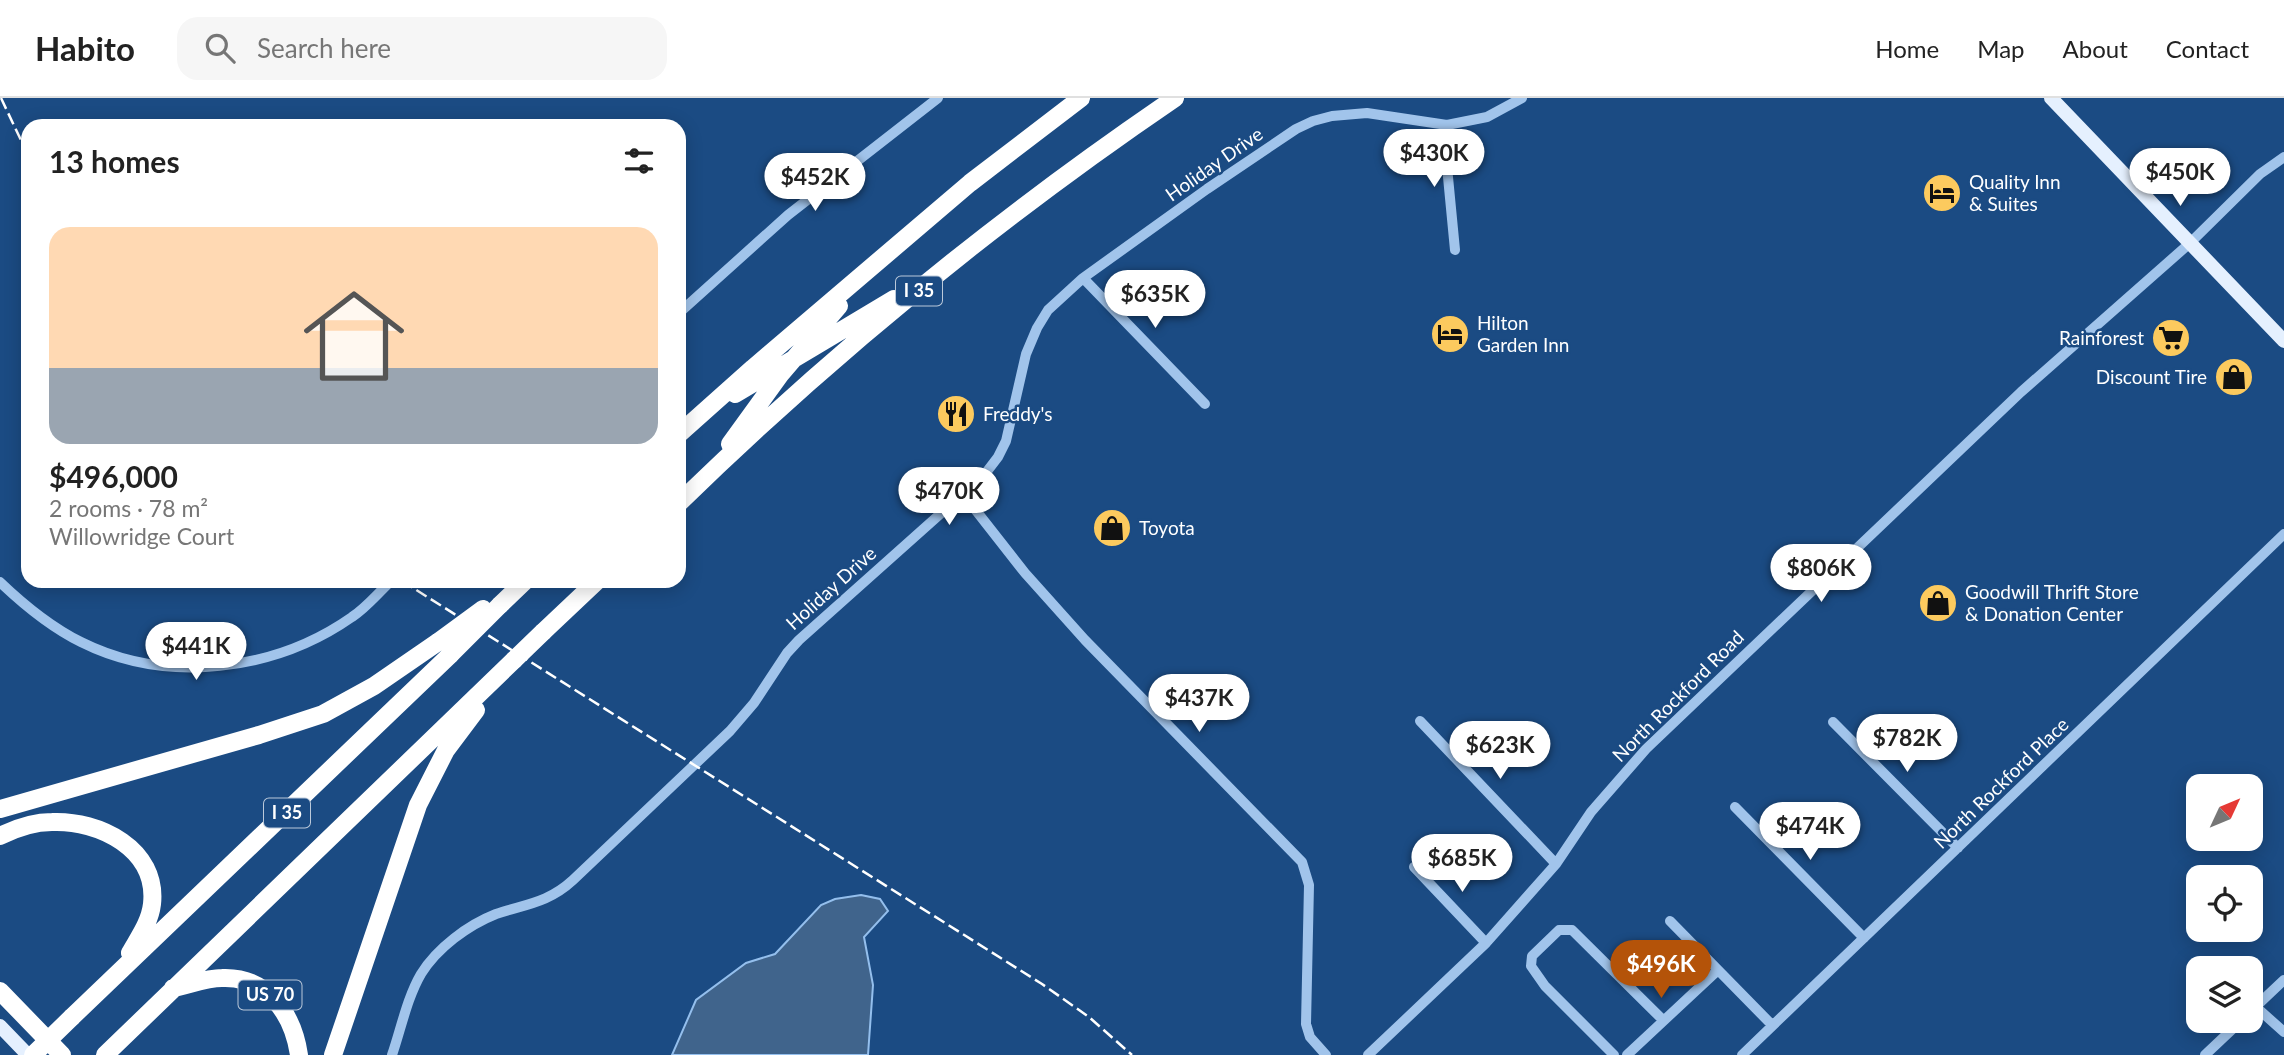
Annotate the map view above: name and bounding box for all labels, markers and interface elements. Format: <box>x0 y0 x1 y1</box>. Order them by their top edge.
search box <box>177 17 667 80</box>
text: Habito <box>35 28 135 68</box>
icon: search <box>201 29 239 67</box>
text: Search here <box>257 32 391 64</box>
text: Home <box>1875 34 1939 63</box>
text: Map <box>1977 34 2025 63</box>
text: About <box>2063 34 2128 63</box>
text: Contact <box>2166 34 2249 63</box>
street label: Holiday Drive <box>1161 122 1267 206</box>
pin: $430K <box>1385 130 1483 189</box>
text: $430K <box>1399 138 1469 166</box>
icon: filters <box>620 142 658 180</box>
text: 13 homes <box>49 143 180 179</box>
pin: $450K <box>2131 148 2229 208</box>
pin: $452K <box>766 153 864 213</box>
text: $450K <box>2145 157 2215 185</box>
text: $452K <box>780 162 850 190</box>
place label: Quality Inn & Suites <box>1969 170 2061 215</box>
hotel icon: Quality Inn & Suites <box>1921 172 1963 214</box>
pin: $635K <box>1106 271 1204 330</box>
icon: home <box>291 273 417 399</box>
road number: I 35 <box>896 276 942 306</box>
text: $635K <box>1120 279 1190 307</box>
place label: Hilton Garden Inn <box>1477 311 1569 356</box>
hotel icon: Hilton Garden Inn <box>1429 313 1471 355</box>
supermarket icon: Rainforest <box>2150 317 2192 359</box>
place label: Rainforest <box>2059 326 2144 349</box>
shop icon: Discount Tire <box>2213 356 2255 398</box>
place label: Discount Tire <box>2096 365 2207 388</box>
restaurant icon: Freddy's <box>935 393 977 435</box>
place label: Freddy's <box>983 402 1053 425</box>
text: $496,000 <box>49 458 178 494</box>
pin: $470K <box>900 468 998 527</box>
text: $470K <box>914 476 984 504</box>
text: 2 rooms · 78 m² <box>49 494 208 522</box>
shop icon: Toyota <box>1091 507 1133 549</box>
place label: Toyota <box>1139 516 1195 539</box>
text: Willowridge Court <box>49 522 234 550</box>
street label: Holiday Drive <box>781 541 880 634</box>
pin: $806K <box>1772 545 1870 604</box>
text: $806K <box>1786 553 1856 581</box>
place label: Goodwill Thrift Store & Donation Center <box>1965 580 2139 625</box>
shop icon: Goodwill Thrift Store & Donation Center <box>1917 582 1959 624</box>
pin: $441K <box>147 622 245 682</box>
street label: North Rockford Road <box>1607 625 1748 766</box>
text: $441K <box>161 631 231 659</box>
pin: $437K <box>1150 674 1248 734</box>
text: $437K <box>1164 683 1234 711</box>
street label: North Rockford Place <box>1929 712 2073 853</box>
pin: $782K <box>1858 714 1956 774</box>
pin: $623K <box>1451 722 1549 781</box>
text: $782K <box>1872 723 1942 751</box>
text: $623K <box>1465 730 1535 758</box>
north arrow <box>2186 774 2263 850</box>
map controls <box>2186 774 2263 1033</box>
road number: I 35 <box>264 798 310 828</box>
pin: $474K <box>1761 802 1859 862</box>
text: $474K <box>1775 811 1845 839</box>
pin: $685K <box>1413 834 1511 894</box>
text: $685K <box>1427 843 1497 871</box>
button: locate <box>2186 865 2263 942</box>
pin: $496K <box>1612 940 1710 1000</box>
text: $496K <box>1626 949 1696 977</box>
button: layers <box>2186 956 2263 1033</box>
road number: US 70 <box>238 980 302 1010</box>

